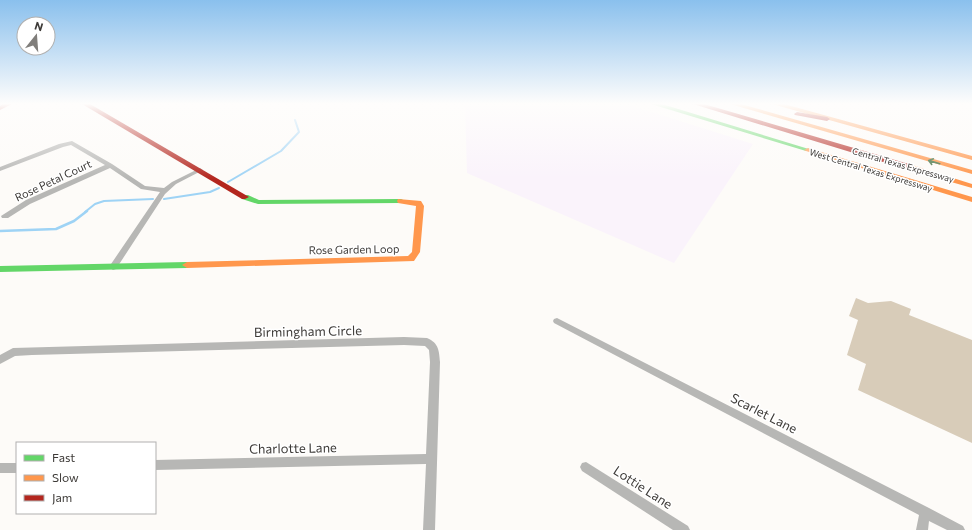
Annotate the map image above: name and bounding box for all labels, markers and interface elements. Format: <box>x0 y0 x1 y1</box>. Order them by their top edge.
north arrow <box>16 16 56 56</box>
text: N <box>33 19 45 33</box>
street label: Central Texas Expressway <box>851 145 955 185</box>
street label: West Central Texas Expressway <box>808 146 934 194</box>
street label: Rose Petal Court <box>13 156 94 203</box>
one-way arrow <box>928 158 941 165</box>
street label: Rose Garden Loop <box>308 242 400 256</box>
street label: Birmingham Circle <box>254 322 362 340</box>
street label: Scarlet Lane <box>728 389 800 437</box>
street label: Charlotte Lane <box>249 439 337 457</box>
legend <box>16 442 156 514</box>
text: Fast <box>52 450 75 464</box>
street label: Lottie Lane <box>611 462 676 512</box>
text: Slow <box>52 470 79 484</box>
text: Jam <box>52 490 72 505</box>

